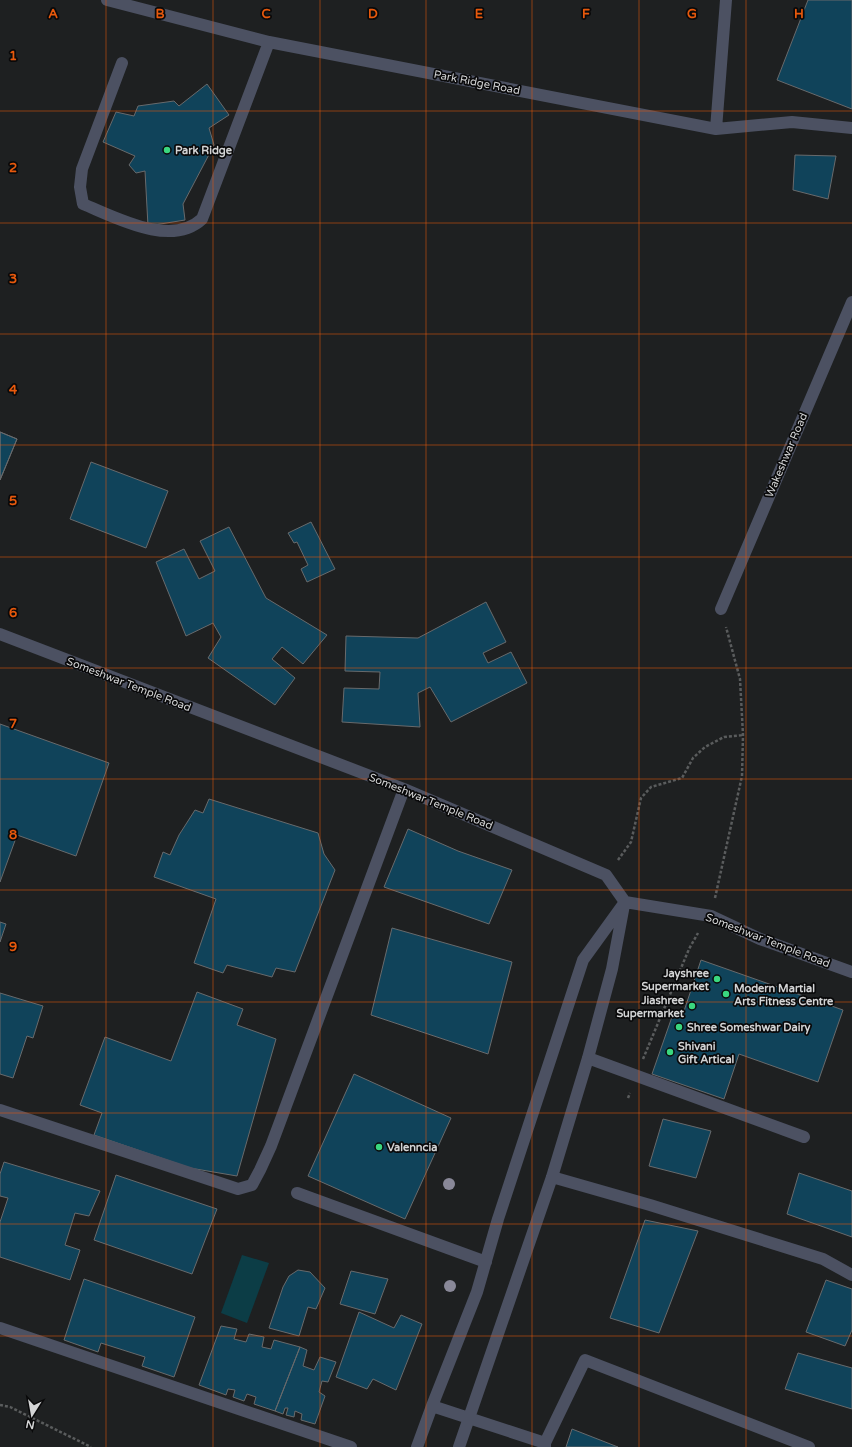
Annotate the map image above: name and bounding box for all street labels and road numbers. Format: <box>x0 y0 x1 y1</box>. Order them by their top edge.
street label: Park Ridge Road <box>433 68 521 97</box>
street label: Wakeshwar Road <box>763 411 810 499</box>
street label: Someshwar Temple Road <box>65 655 193 714</box>
street label: Someshwar Temple Road <box>367 771 495 832</box>
street label: Someshwar Temple Road <box>704 911 832 970</box>

